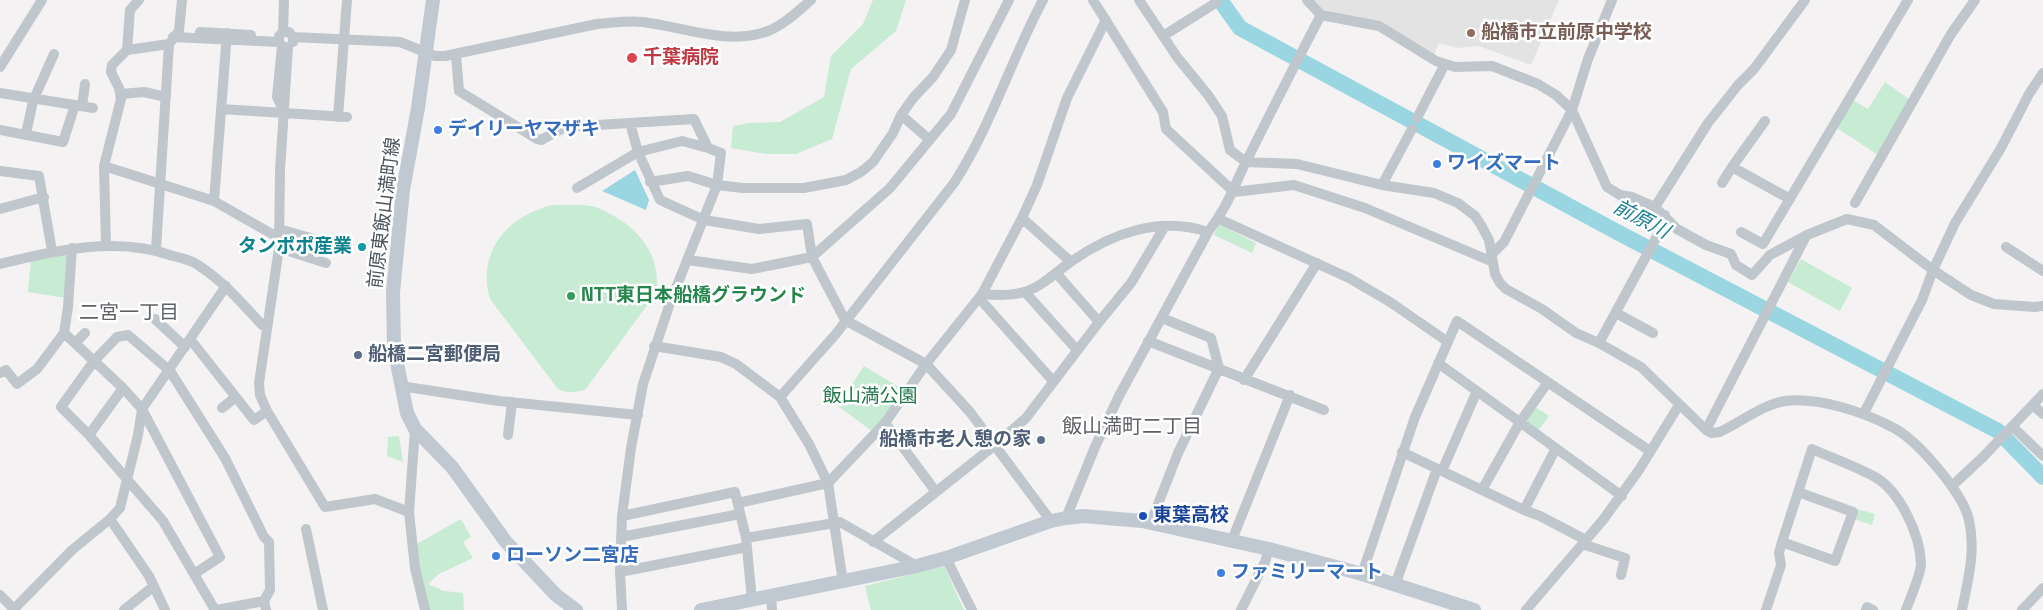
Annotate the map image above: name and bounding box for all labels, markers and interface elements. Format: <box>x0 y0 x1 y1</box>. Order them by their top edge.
place label: 船橋市立前原中学校 <box>1481 22 1652 44</box>
marker: 船橋市立前原中学校 <box>1465 27 1477 39</box>
place label: 千葉病院 <box>643 47 719 69</box>
marker: 千葉病院 <box>625 51 639 65</box>
place label: デイリーヤマザキ <box>448 119 600 141</box>
marker: デイリーヤマザキ <box>432 124 444 136</box>
street label: 前原東飯山満町線 <box>364 136 406 290</box>
place label: ワイズマート <box>1447 153 1561 175</box>
marker: ワイズマート <box>1431 158 1443 170</box>
water label: 前原川 <box>1609 195 1673 245</box>
place label: タンポポ産業 <box>238 236 352 258</box>
marker: タンポポ産業 <box>356 241 368 253</box>
place label: NTT東日本船橋グラウンド <box>581 285 806 307</box>
marker: NTT東日本船橋グラウンド <box>565 290 577 302</box>
district label: 二宮一丁目 <box>79 302 179 326</box>
place label: 船橋二宮郵便局 <box>368 344 501 366</box>
marker: 船橋二宮郵便局 <box>352 349 364 361</box>
park label: 飯山満公園 <box>823 386 917 408</box>
district label: 飯山満町二丁目 <box>1062 416 1202 440</box>
place label: 船橋市老人憩の家 <box>879 429 1031 451</box>
marker: 船橋市老人憩の家 <box>1035 434 1047 446</box>
place label: 東葉高校 <box>1153 505 1229 527</box>
marker: 東葉高校 <box>1137 510 1149 522</box>
place label: ローソン二宮店 <box>506 545 639 567</box>
marker: ローソン二宮店 <box>490 550 502 562</box>
place label: ファミリーマート <box>1231 562 1383 584</box>
marker: ファミリーマート <box>1215 567 1227 579</box>

